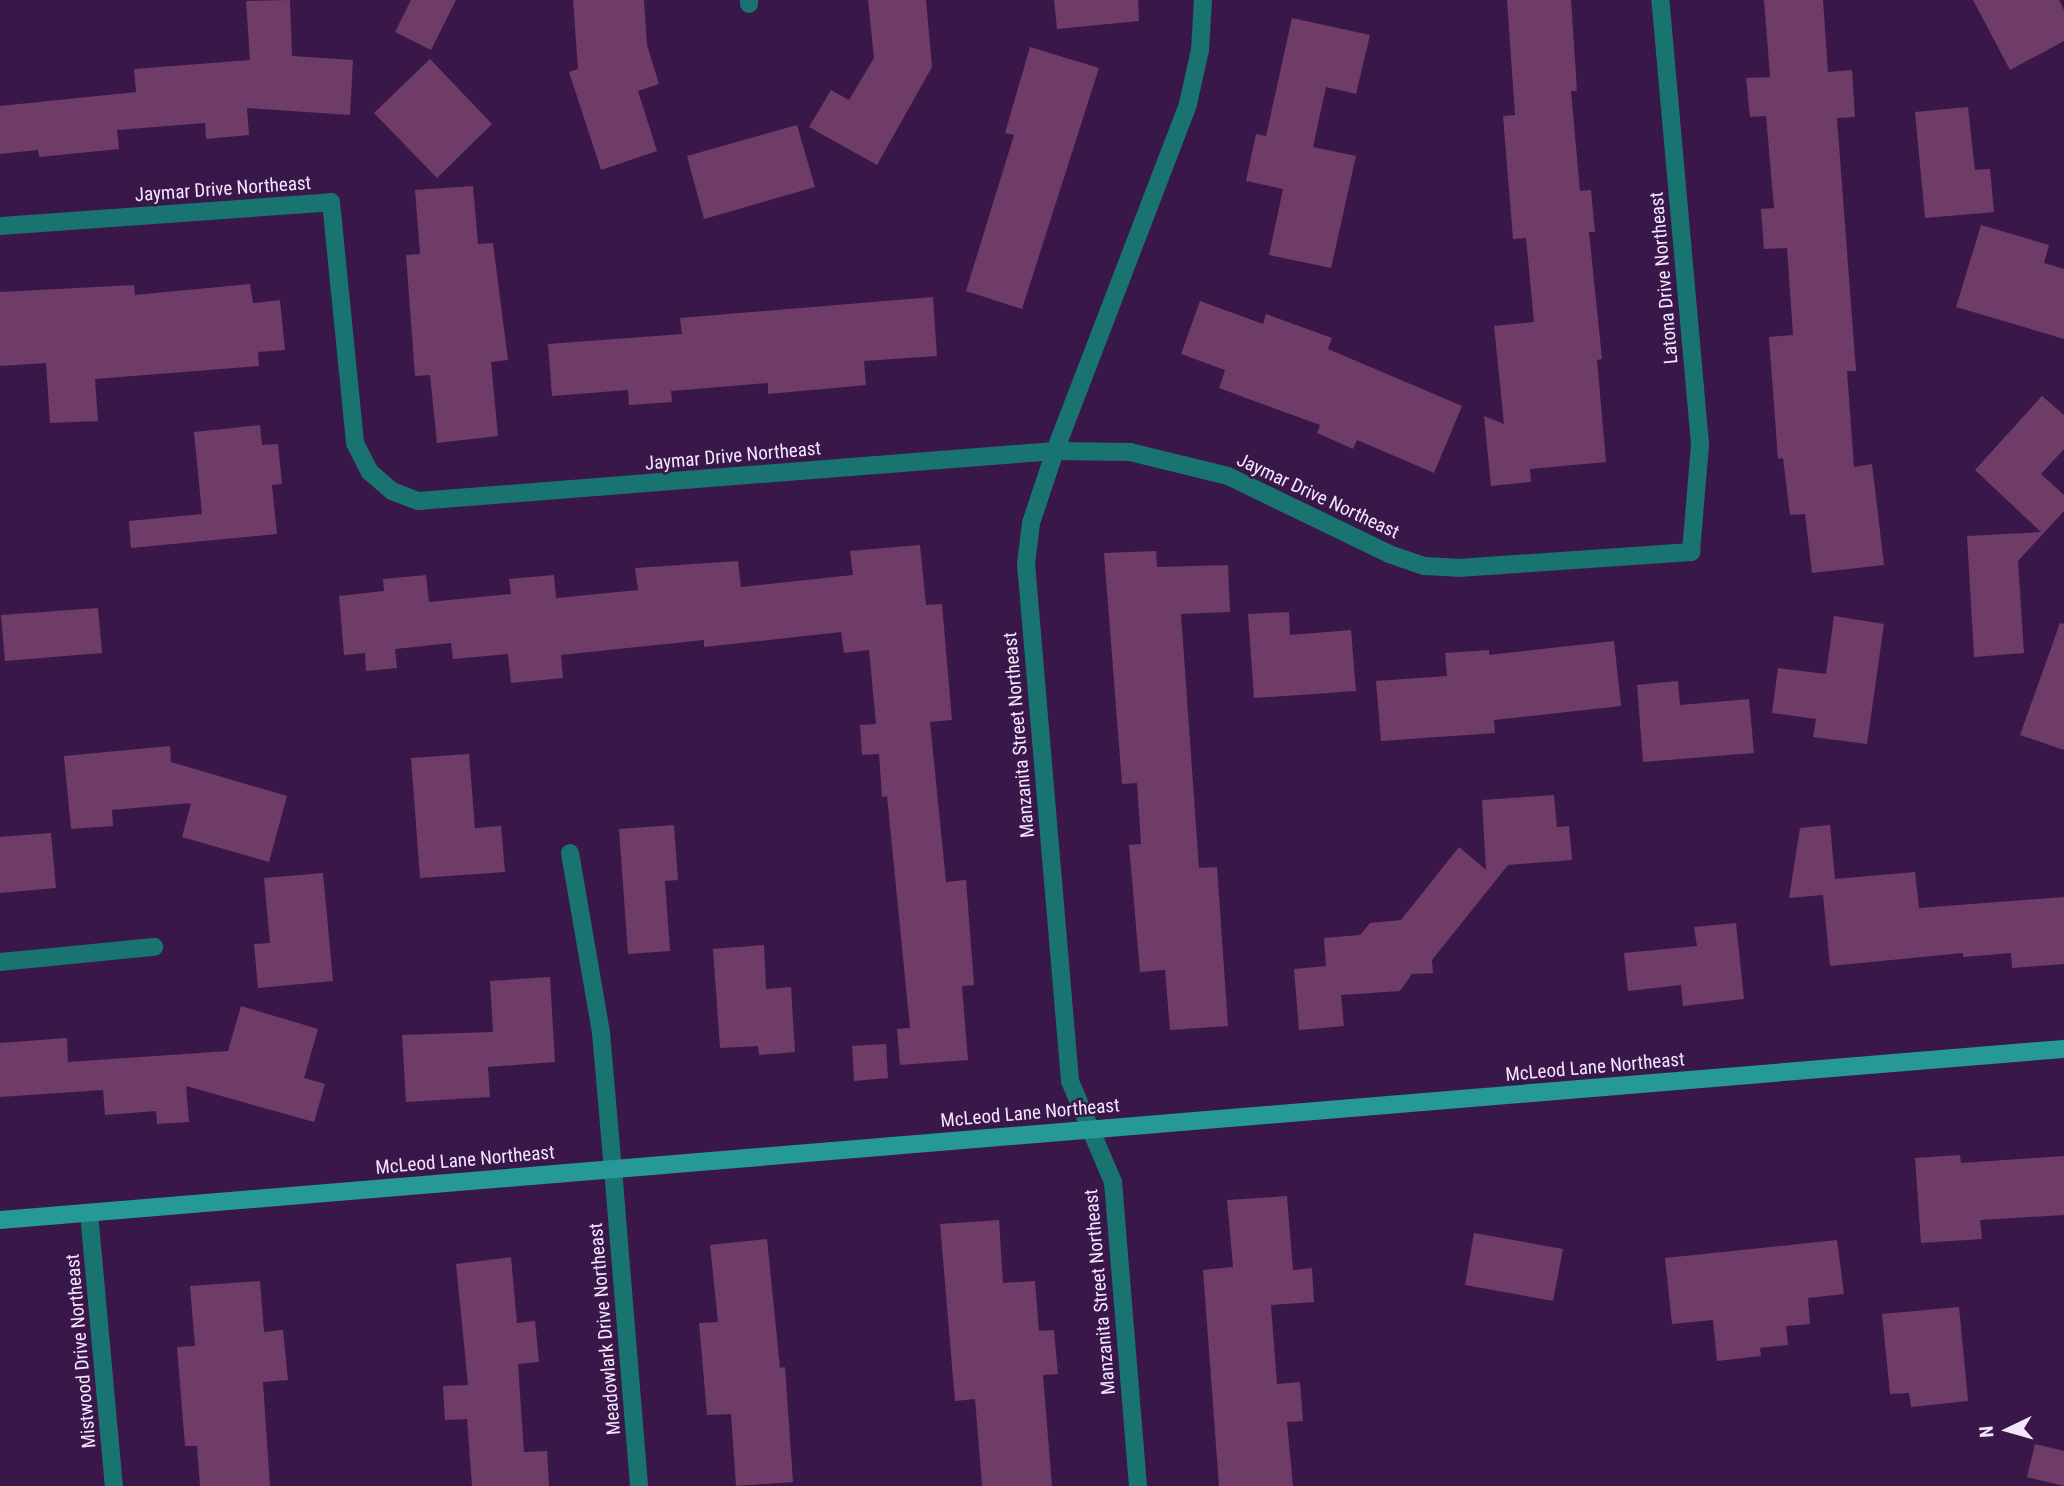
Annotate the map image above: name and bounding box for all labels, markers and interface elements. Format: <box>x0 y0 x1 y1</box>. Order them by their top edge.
street label: Jaymar Drive Northeast <box>134 171 312 207</box>
street label: Latona Drive Northeast <box>1645 191 1683 365</box>
street label: Jaymar Drive Northeast <box>644 437 822 475</box>
street label: Jaymar Drive Northeast <box>1233 448 1403 544</box>
street label: Manzanita Street Northeast <box>999 631 1039 839</box>
street label: McLeod Lane Northeast <box>1505 1048 1685 1086</box>
street label: McLeod Lane Northeast <box>940 1094 1120 1132</box>
street label: McLeod Lane Northeast <box>375 1141 555 1179</box>
street label: Manzanita Street Northeast <box>1080 1188 1120 1396</box>
street label: Meadowlark Drive Northeast <box>584 1222 626 1436</box>
street label: Mistwood Drive Northeast <box>61 1253 101 1449</box>
north arrow <box>1973 1395 2043 1465</box>
text: N <box>1975 1425 1999 1439</box>

